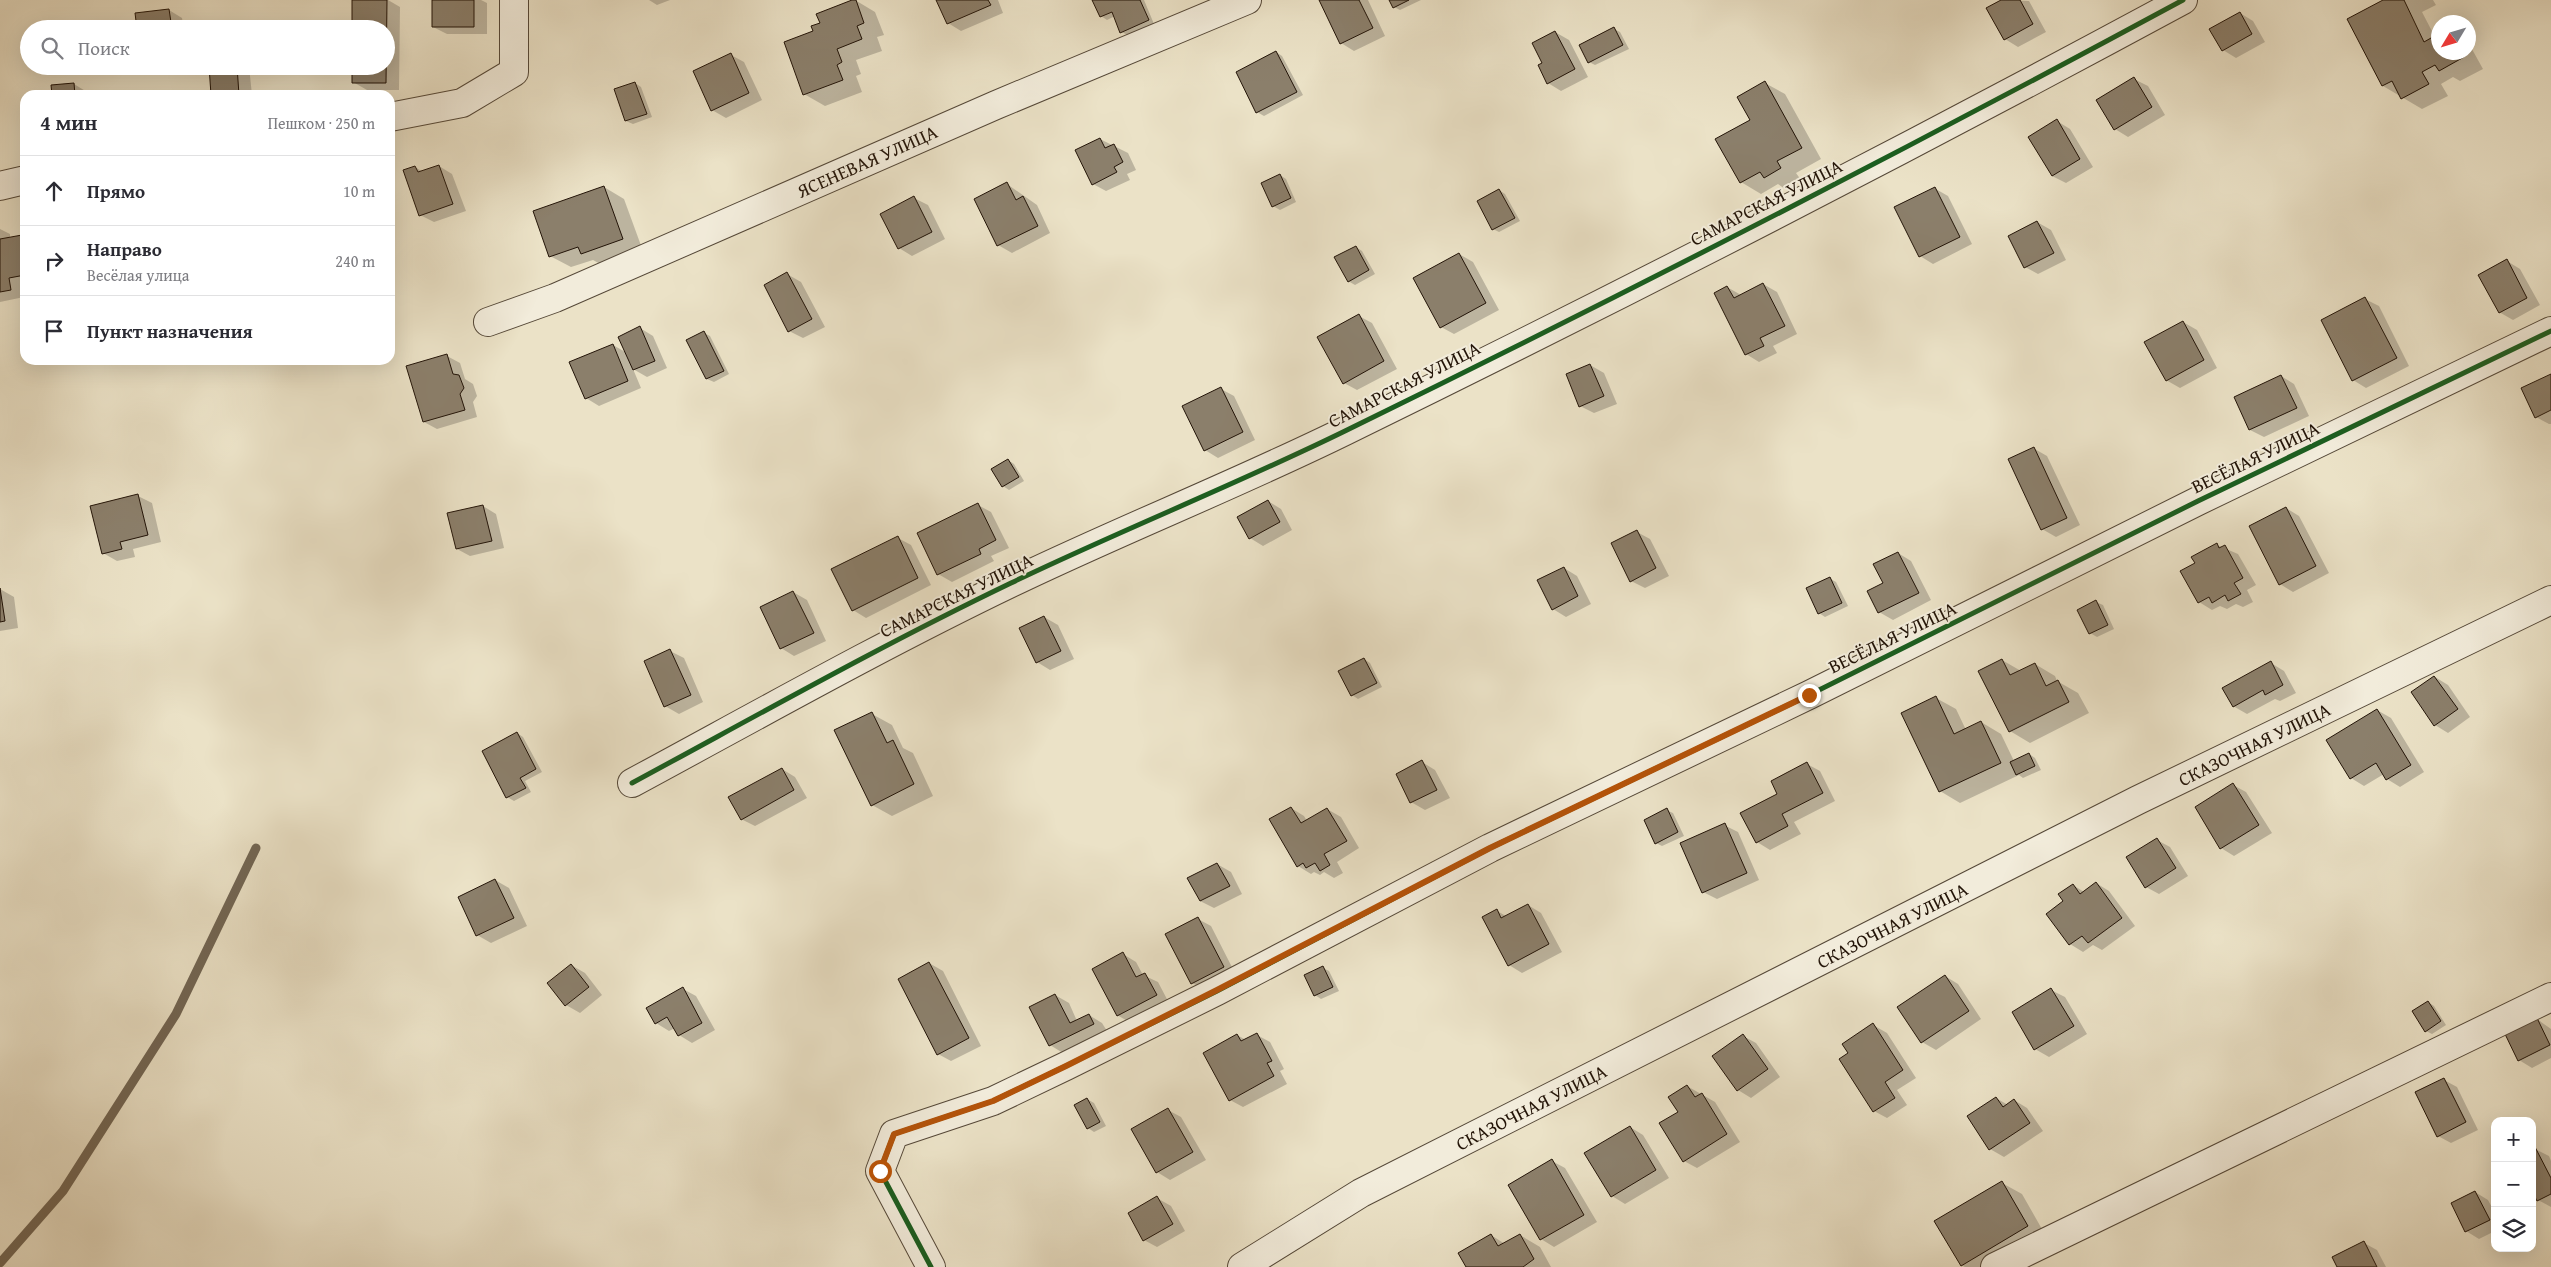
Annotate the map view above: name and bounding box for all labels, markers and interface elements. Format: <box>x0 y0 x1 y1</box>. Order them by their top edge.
north arrow <box>2431 15 2476 60</box>
search box <box>20 20 395 75</box>
icon: search <box>38 34 66 62</box>
text: Поиск <box>78 34 130 62</box>
text: 4 мин <box>40 107 97 138</box>
text: Пешком · 250 m <box>268 111 375 135</box>
street label: ЯСЕНЕВАЯ УЛИЦА <box>791 117 942 205</box>
street label: САМАРСКАЯ УЛИЦА <box>1685 151 1847 253</box>
icon: ahead <box>40 177 68 205</box>
text: Прямо <box>87 177 145 205</box>
text: 10 m <box>343 179 375 203</box>
text: Направо <box>87 235 162 263</box>
icon: right <box>40 247 68 275</box>
text: 240 m <box>335 249 375 273</box>
text: Весёлая улица <box>87 263 189 287</box>
icon: arrive <box>40 317 68 345</box>
text: Пункт назначения <box>87 317 253 345</box>
street label: САМАРСКАЯ УЛИЦА <box>1323 333 1485 435</box>
street label: ВЕСЁЛАЯ УЛИЦА <box>2186 414 2324 500</box>
street label: САМАРСКАЯ УЛИЦА <box>875 545 1038 644</box>
street label: ВЕСЁЛАЯ УЛИЦА <box>1823 594 1961 680</box>
route end <box>1798 684 1821 707</box>
street label: СКАЗОЧНАЯ УЛИЦА <box>2173 695 2335 793</box>
street label: СКАЗОЧНАЯ УЛИЦА <box>1812 875 1973 975</box>
street label: СКАЗОЧНАЯ УЛИЦА <box>1451 1057 1612 1157</box>
map controls <box>2491 1117 2536 1252</box>
button: + <box>2491 1117 2536 1162</box>
route start <box>869 1160 892 1183</box>
button: − <box>2491 1162 2536 1207</box>
button: layers <box>2491 1207 2536 1252</box>

